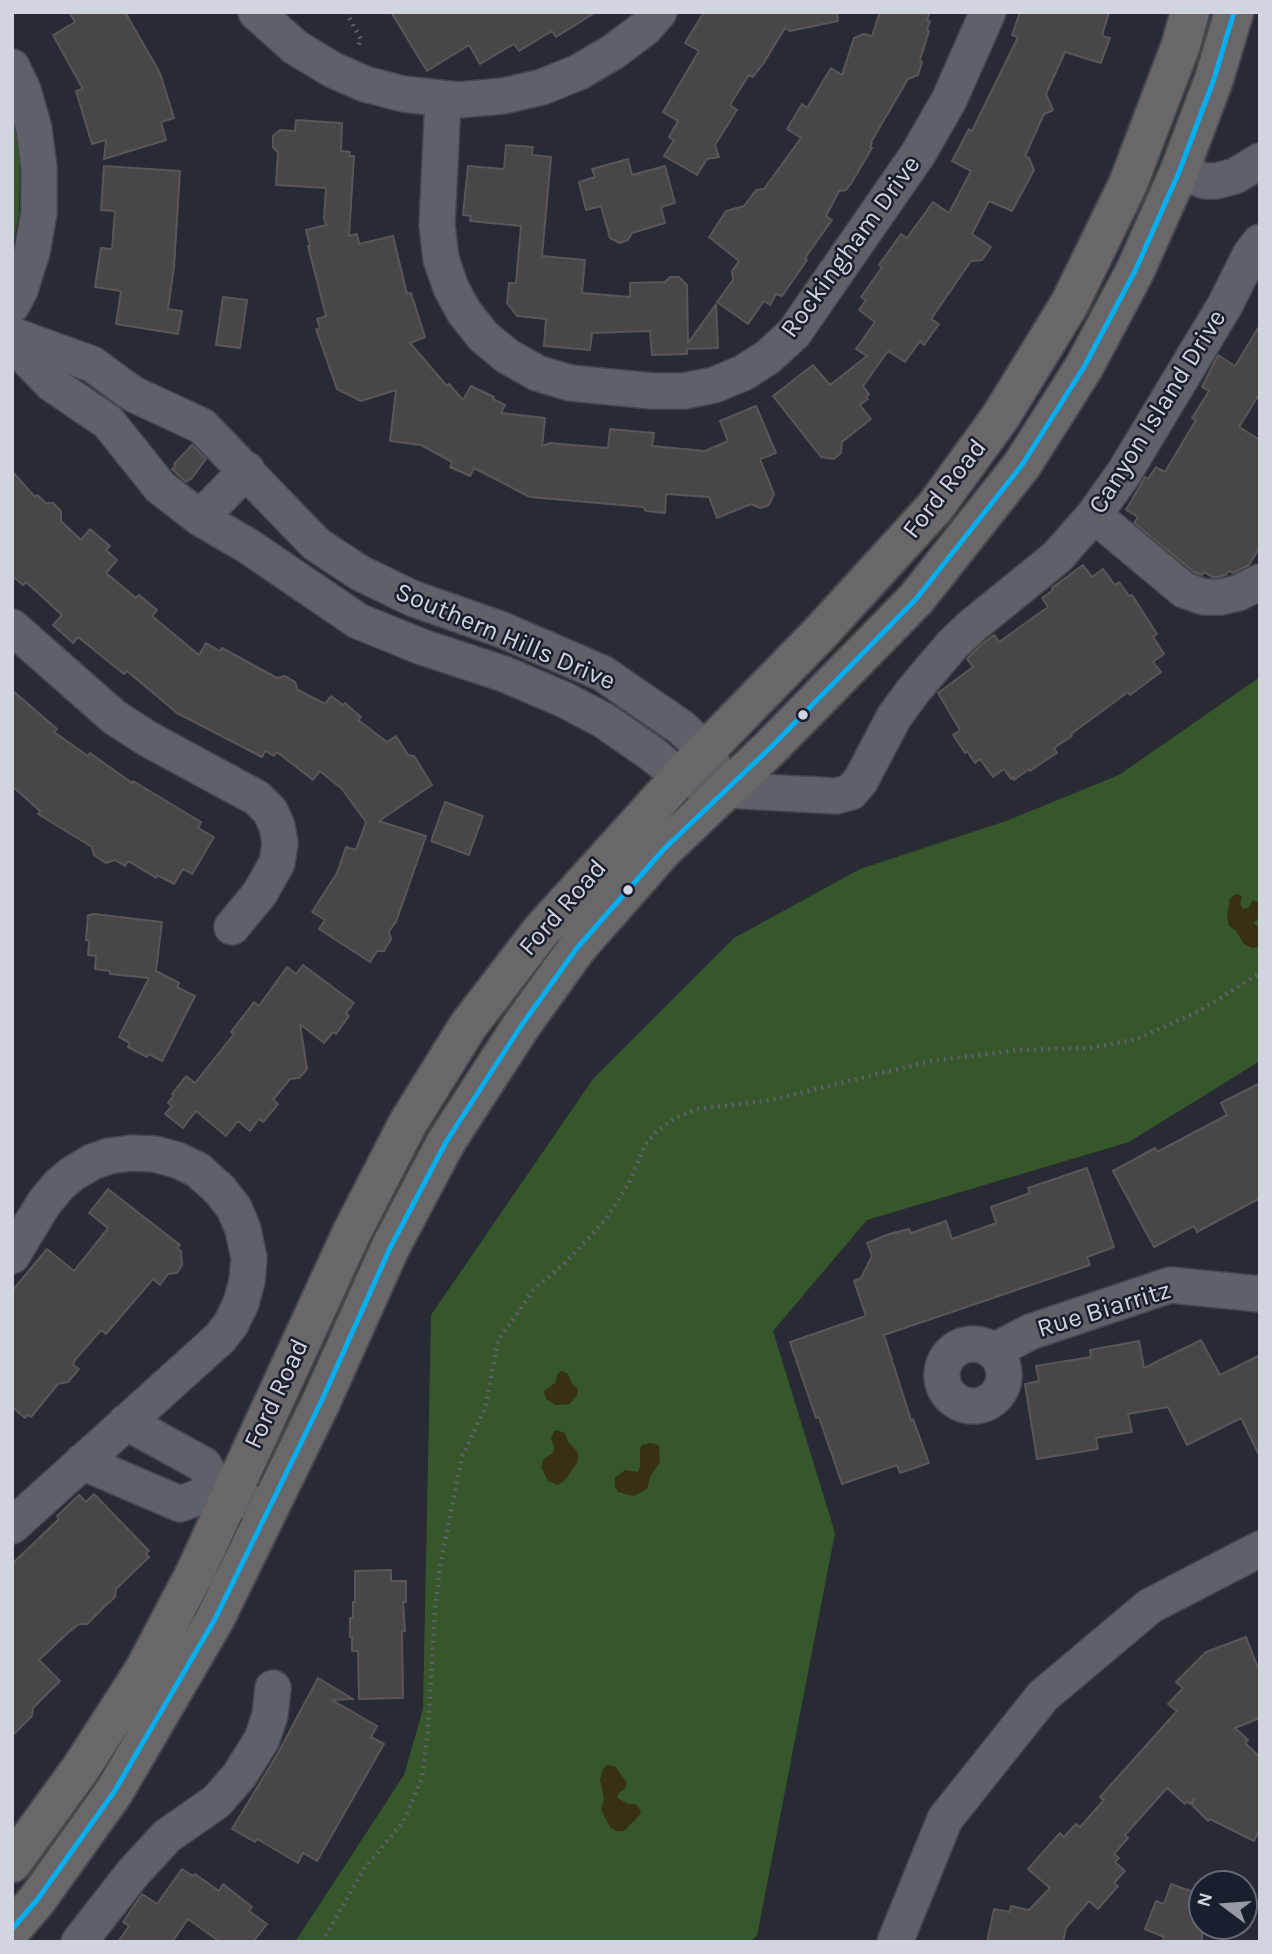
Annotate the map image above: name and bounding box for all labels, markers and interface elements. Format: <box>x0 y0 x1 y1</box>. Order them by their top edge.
street label: Rockingham Drive <box>774 150 928 344</box>
street label: Canyon Island Drive <box>1083 304 1233 520</box>
street label: Ford Road <box>896 433 994 545</box>
street label: Southern Hills Drive <box>390 577 620 697</box>
unlabelled marker <box>796 708 810 722</box>
street label: Ford Road <box>513 853 613 963</box>
unlabelled marker <box>621 883 635 897</box>
street label: Rue Biarritz <box>1033 1275 1175 1345</box>
street label: Ford Road <box>238 1334 316 1454</box>
north arrow <box>1188 1870 1258 1940</box>
text: N <box>1192 1890 1217 1909</box>

